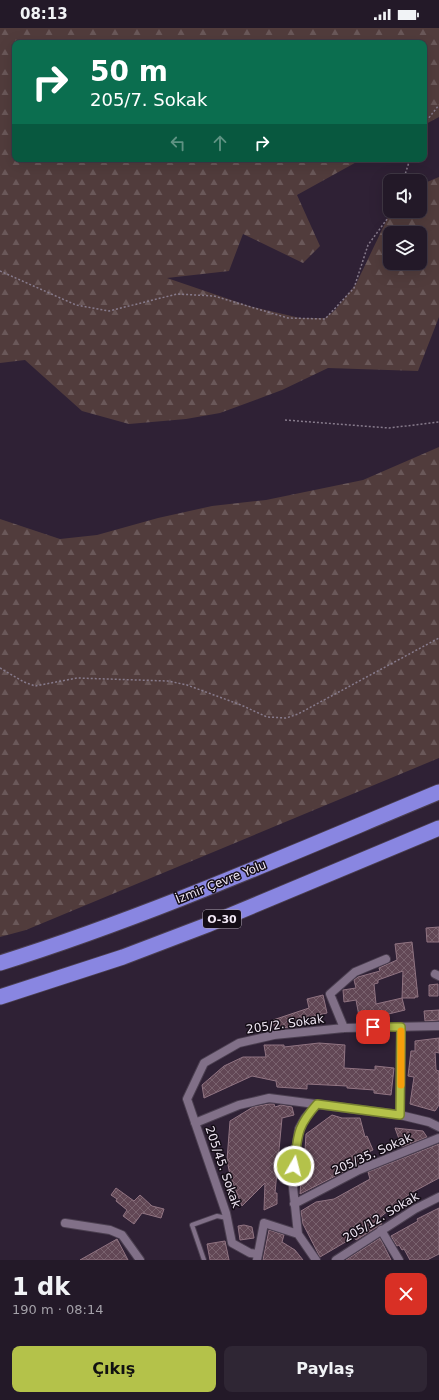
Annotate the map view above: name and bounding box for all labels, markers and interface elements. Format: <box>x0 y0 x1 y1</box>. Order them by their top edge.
text: 08:13 <box>20 5 68 23</box>
text: 50 m <box>90 55 168 88</box>
icon: right <box>24 56 76 108</box>
text: 205/7. Sokak <box>90 89 207 110</box>
icon: left <box>167 132 189 154</box>
icon: ahead <box>209 132 231 154</box>
icon: right <box>251 132 273 154</box>
map controls <box>383 174 427 270</box>
button: sound <box>383 174 427 218</box>
button: layers <box>383 226 427 270</box>
street label: İzmir Çevre Yolu <box>173 857 268 907</box>
road number: O-30 <box>203 910 241 928</box>
pin <box>356 1010 390 1044</box>
street label: 205/2. Sokak <box>245 1012 325 1036</box>
icon: arrive <box>362 1016 384 1038</box>
street label: 205/45. Sokak <box>202 1124 244 1210</box>
street label: 205/35. Sokak <box>330 1130 414 1178</box>
position arrow <box>273 1145 315 1187</box>
street label: 205/12. Sokak <box>341 1189 421 1245</box>
text: 1 dk <box>12 1273 70 1301</box>
button: close <box>385 1273 427 1315</box>
text: 190 m · 08:14 <box>12 1302 103 1317</box>
button: Çıkış <box>12 1346 216 1392</box>
button: Paylaş <box>224 1346 427 1392</box>

